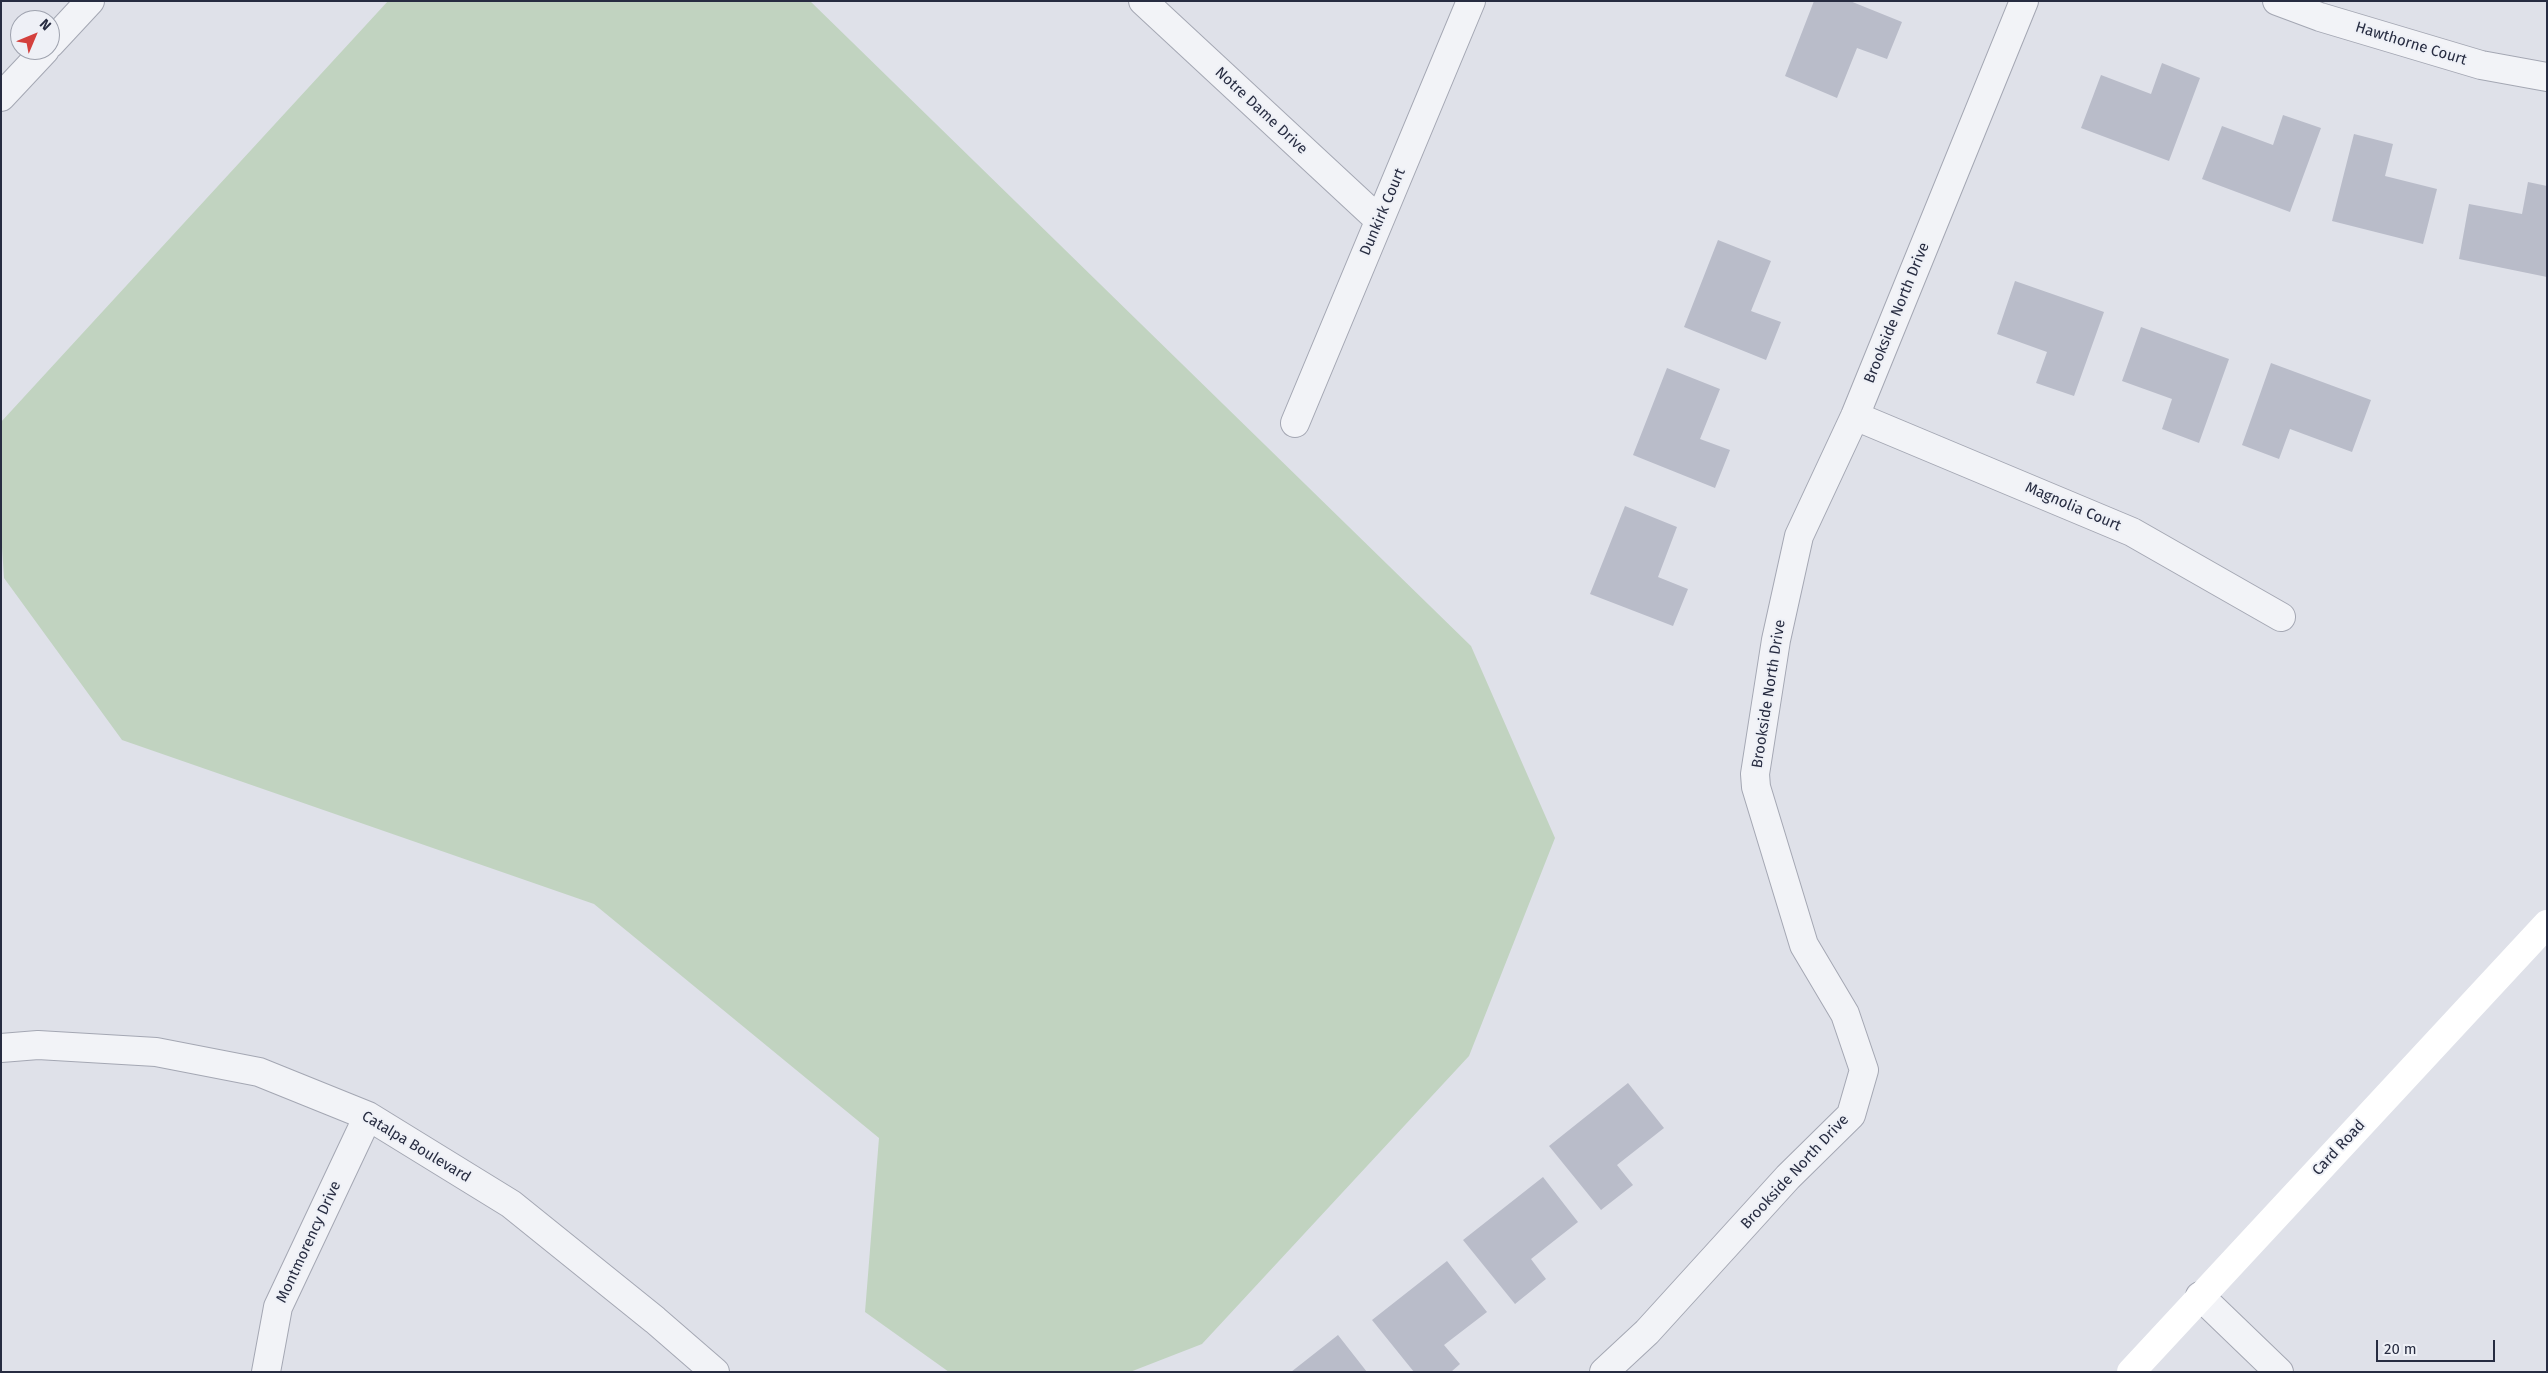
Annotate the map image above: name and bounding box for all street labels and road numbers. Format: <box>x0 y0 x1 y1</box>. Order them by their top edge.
street label: Hawthorne Court <box>2353 19 2469 69</box>
street label: Notre Dame Drive <box>1211 64 1311 158</box>
street label: Dunkirk Court <box>1356 166 1410 258</box>
street label: Brookside North Drive <box>1861 240 1933 386</box>
street label: Magnolia Court <box>2022 479 2124 535</box>
street label: Brookside North Drive <box>1748 618 1790 770</box>
street label: Catalpa Boulevard <box>358 1107 474 1187</box>
street label: Brookside North Drive <box>1737 1111 1853 1233</box>
street label: Card Road <box>2309 1117 2369 1179</box>
street label: Montmorency Drive <box>273 1178 345 1306</box>

